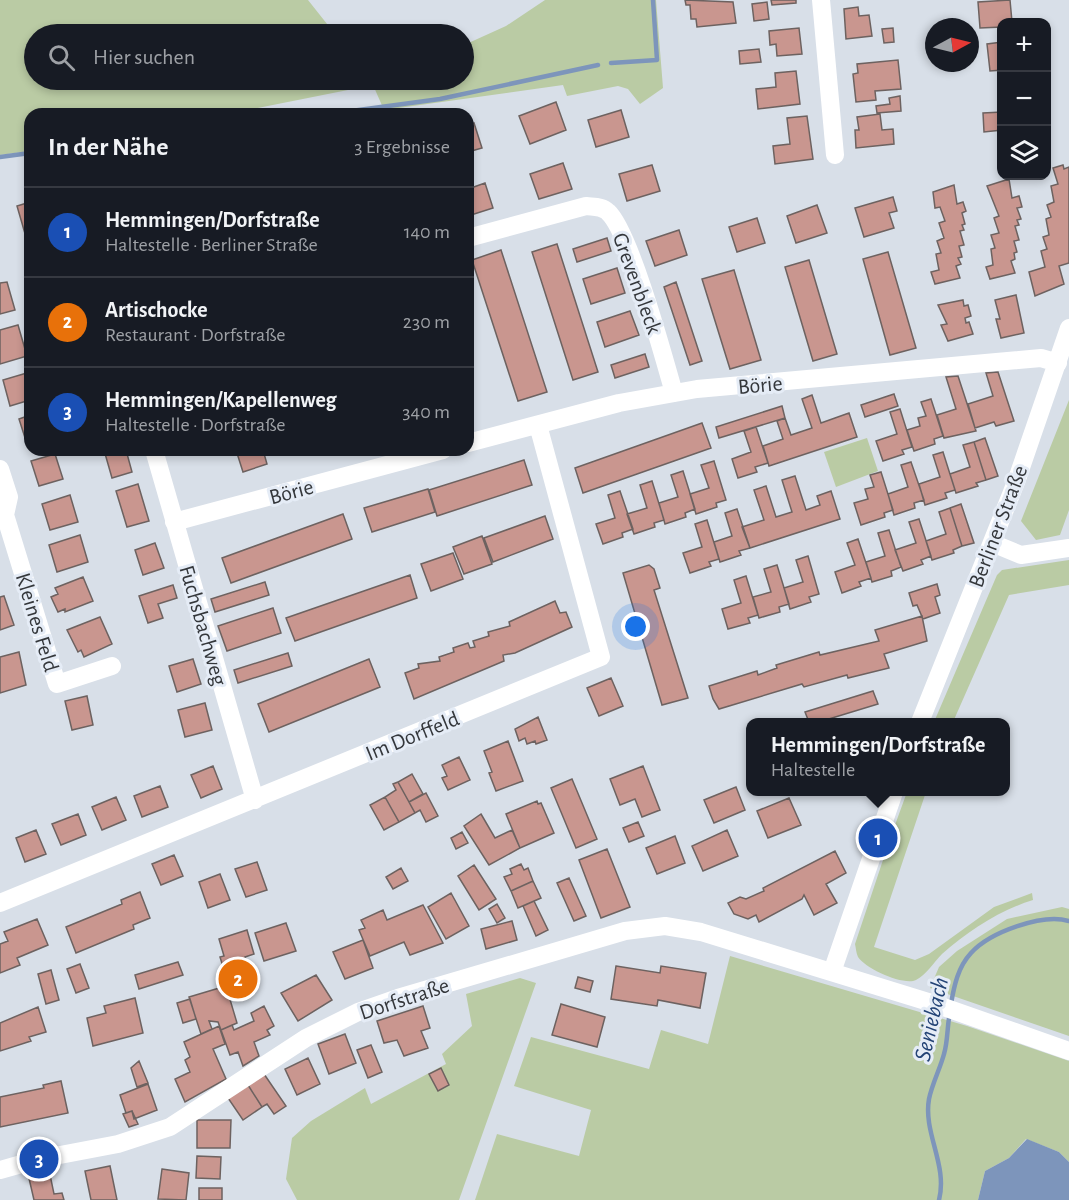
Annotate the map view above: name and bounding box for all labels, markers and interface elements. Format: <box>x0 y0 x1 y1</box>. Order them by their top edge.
north arrow <box>925 18 979 72</box>
map controls <box>997 18 1051 180</box>
button: + <box>997 18 1051 72</box>
search box <box>24 24 474 90</box>
icon: search <box>45 41 78 74</box>
text: Hier suchen <box>93 46 195 68</box>
button: − <box>997 72 1051 126</box>
button: layers <box>997 126 1051 180</box>
text: In der Nähe <box>48 134 168 160</box>
text: 3 Ergebnisse <box>354 137 450 157</box>
text: Hemmingen/Dorfstraße <box>105 209 320 231</box>
text: 1 <box>64 222 71 242</box>
text: 140 m <box>404 222 450 242</box>
street label: Grevenbleck <box>609 230 666 337</box>
text: Haltestelle · Berliner Straße <box>105 235 318 255</box>
text: Artischocke <box>105 299 208 321</box>
text: 2 <box>63 312 72 332</box>
text: 230 m <box>403 312 450 332</box>
text: Restaurant · Dorfstraße <box>105 325 285 345</box>
street label: Börie <box>737 372 783 398</box>
text: Hemmingen/Kapellenweg <box>105 389 337 411</box>
text: 3 <box>63 402 72 422</box>
text: 340 m <box>402 402 450 422</box>
text: Haltestelle · Dorfstraße <box>105 415 285 435</box>
street label: Berliner Straße <box>965 462 1031 590</box>
street label: Börie <box>267 476 316 508</box>
street label: Fuchsbachweg <box>175 563 231 688</box>
street label: Kleines Feld <box>12 570 62 674</box>
your location <box>621 612 650 641</box>
street label: Im Dorffeld <box>362 707 462 765</box>
popup <box>746 718 1010 796</box>
text: Hemmingen/Dorfstraße <box>771 734 985 756</box>
text: Haltestelle <box>771 760 855 780</box>
pin: 1 <box>858 816 898 860</box>
pin: 2 <box>218 956 258 1002</box>
street label: Dorfstraße <box>357 974 452 1024</box>
water label: Seniebach <box>911 975 953 1064</box>
pin: 3 <box>20 1136 58 1182</box>

